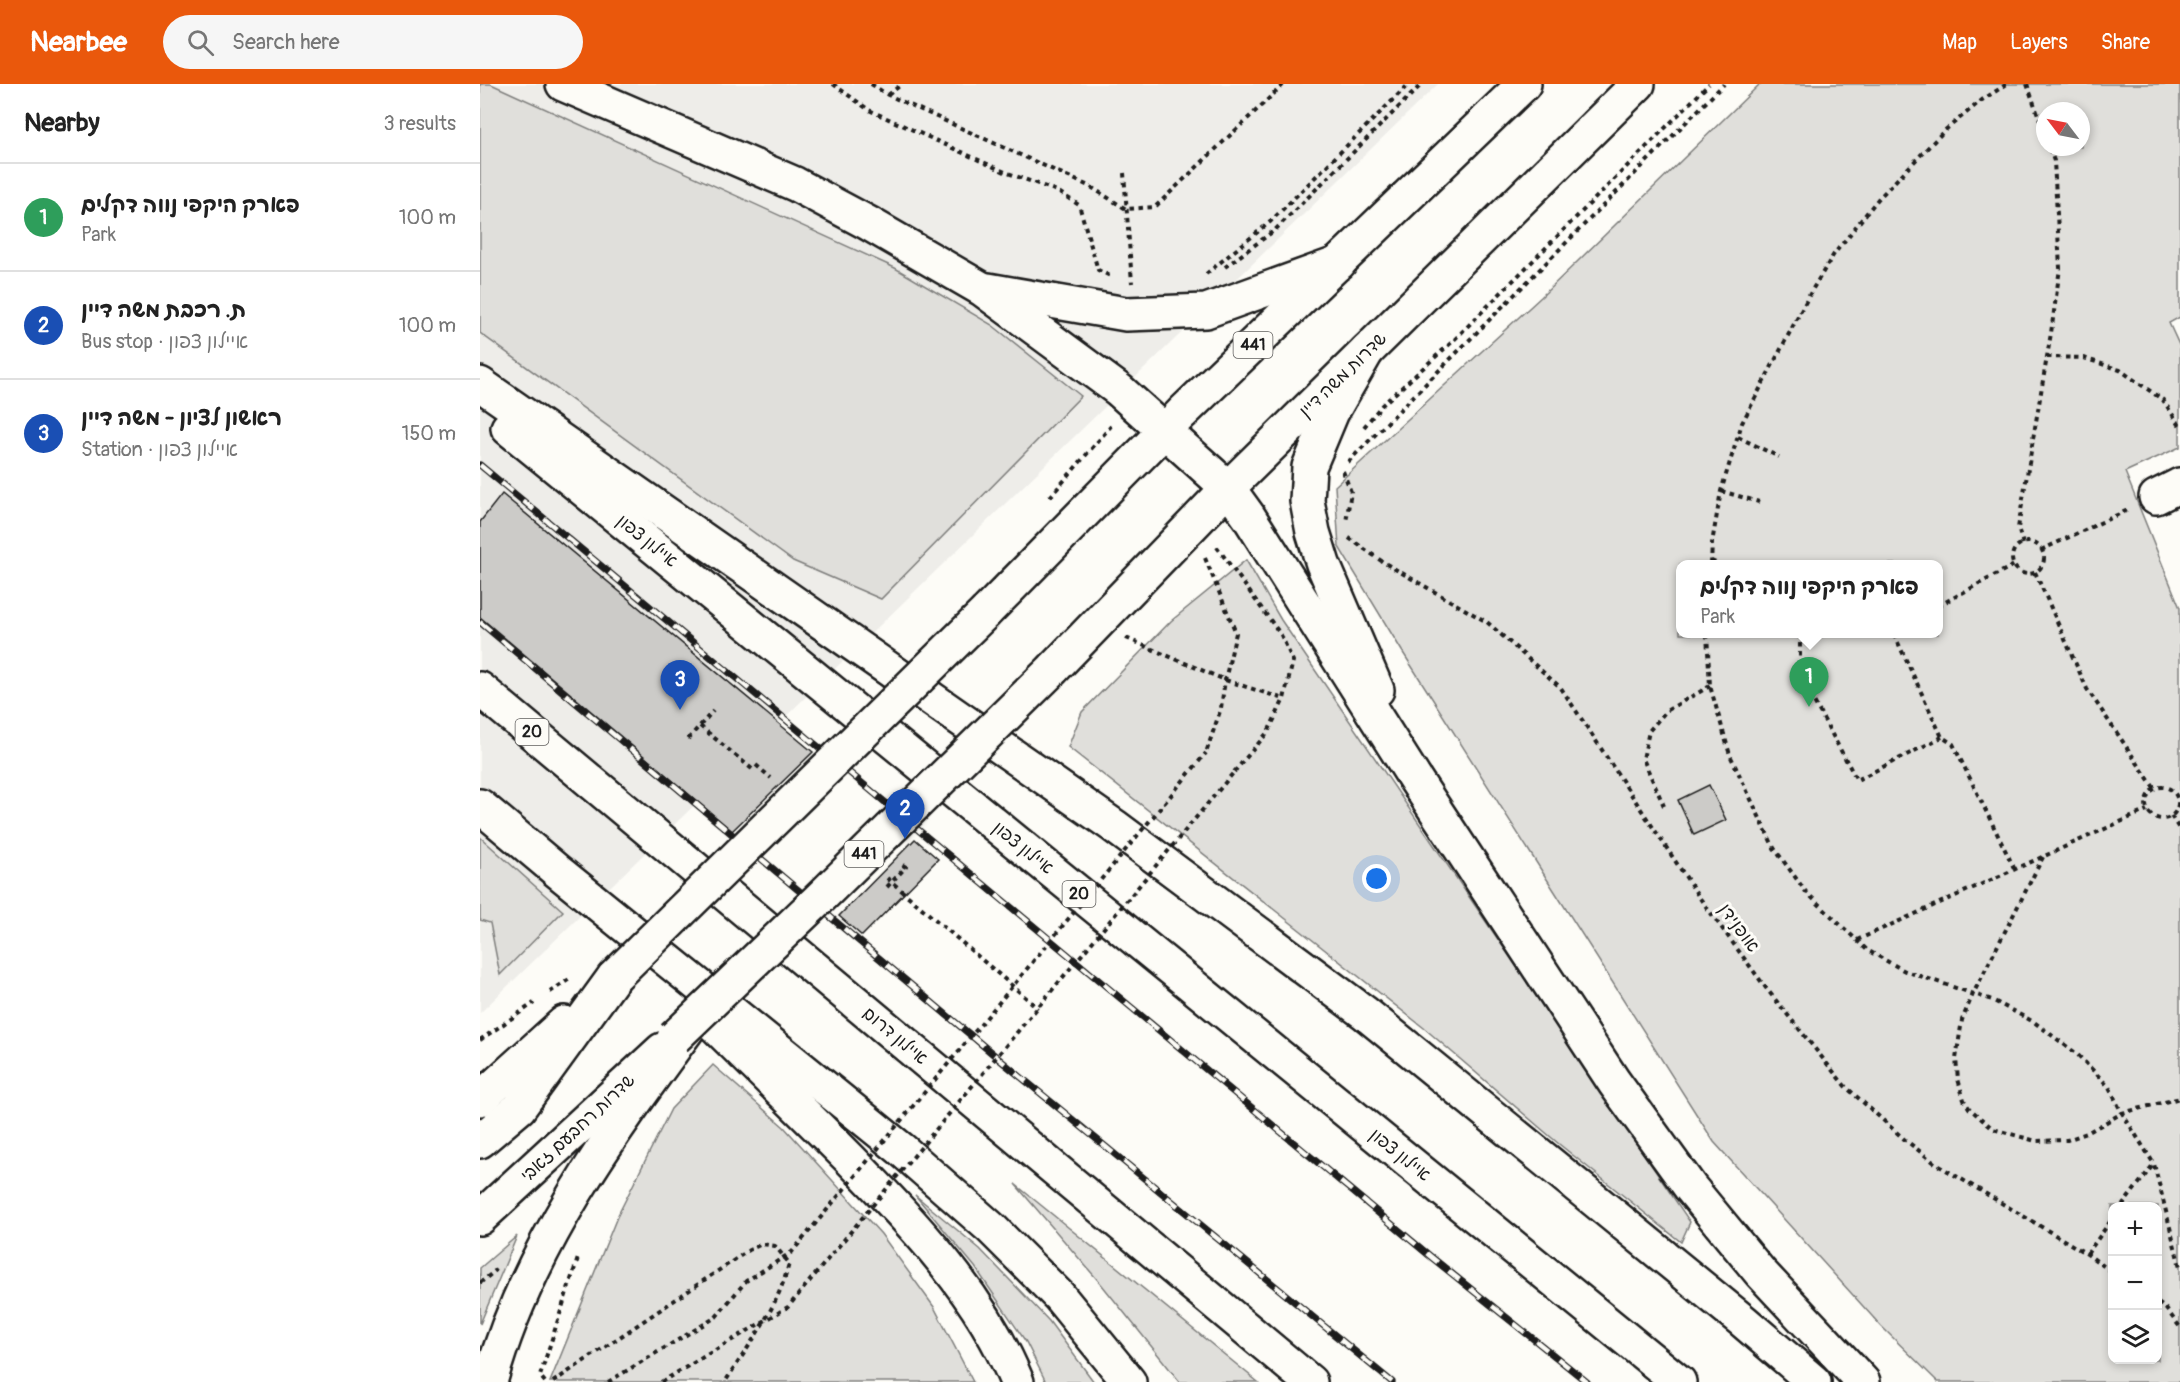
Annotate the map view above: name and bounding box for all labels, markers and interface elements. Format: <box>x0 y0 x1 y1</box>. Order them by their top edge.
search box <box>163 15 583 69</box>
text: Nearbee <box>30 25 127 60</box>
icon: search <box>184 26 217 59</box>
text: Search here <box>232 28 340 56</box>
text: Map <box>1942 29 1977 56</box>
text: Layers <box>2010 29 2068 56</box>
text: Share <box>2101 29 2150 56</box>
north arrow <box>2036 102 2090 156</box>
text: Nearby <box>24 107 100 139</box>
text: 3 results <box>384 111 456 136</box>
text: פארק היקפי נווה דקלים <box>81 191 300 219</box>
text: 1 <box>40 205 47 230</box>
text: 100 m <box>399 205 456 230</box>
text: Park <box>81 222 116 247</box>
text: ת. רכבת משה דיין <box>81 296 246 324</box>
text: 2 <box>38 313 49 338</box>
text: 100 m <box>399 313 456 338</box>
street label: שדרות משה דיין <box>1294 327 1392 423</box>
text: Bus stop · איילון צפון <box>81 329 248 354</box>
road number: 441 <box>1234 332 1272 358</box>
text: ראשון לציון - משה דיין <box>81 404 282 432</box>
text: 3 <box>38 421 49 446</box>
text: 150 m <box>402 421 456 446</box>
text: Station · איילון צפון <box>81 437 238 462</box>
street label: איילון צפון <box>612 509 682 573</box>
popup <box>1676 560 1943 638</box>
text: פארק היקפי נווה דקלים <box>1700 573 1919 601</box>
text: Park <box>1700 604 1735 629</box>
pin: 1 <box>1790 658 1828 707</box>
pin: 3 <box>660 660 700 710</box>
road number: 20 <box>516 719 548 745</box>
pin: 2 <box>886 790 924 839</box>
street label: איילון צפון <box>988 816 1058 880</box>
road number: 441 <box>844 841 884 867</box>
your location <box>1362 864 1391 893</box>
road number: 20 <box>1062 881 1096 907</box>
street label: אופנידן <box>1714 899 1765 957</box>
street label: איילון דרום <box>858 1002 932 1070</box>
street label: שדרות רחבעם זאבי <box>516 1069 640 1187</box>
street label: איילון צפון <box>1365 1123 1435 1187</box>
map controls <box>2108 1202 2162 1364</box>
button: + <box>2108 1202 2162 1256</box>
button: − <box>2108 1256 2162 1310</box>
button: layers <box>2108 1310 2162 1364</box>

